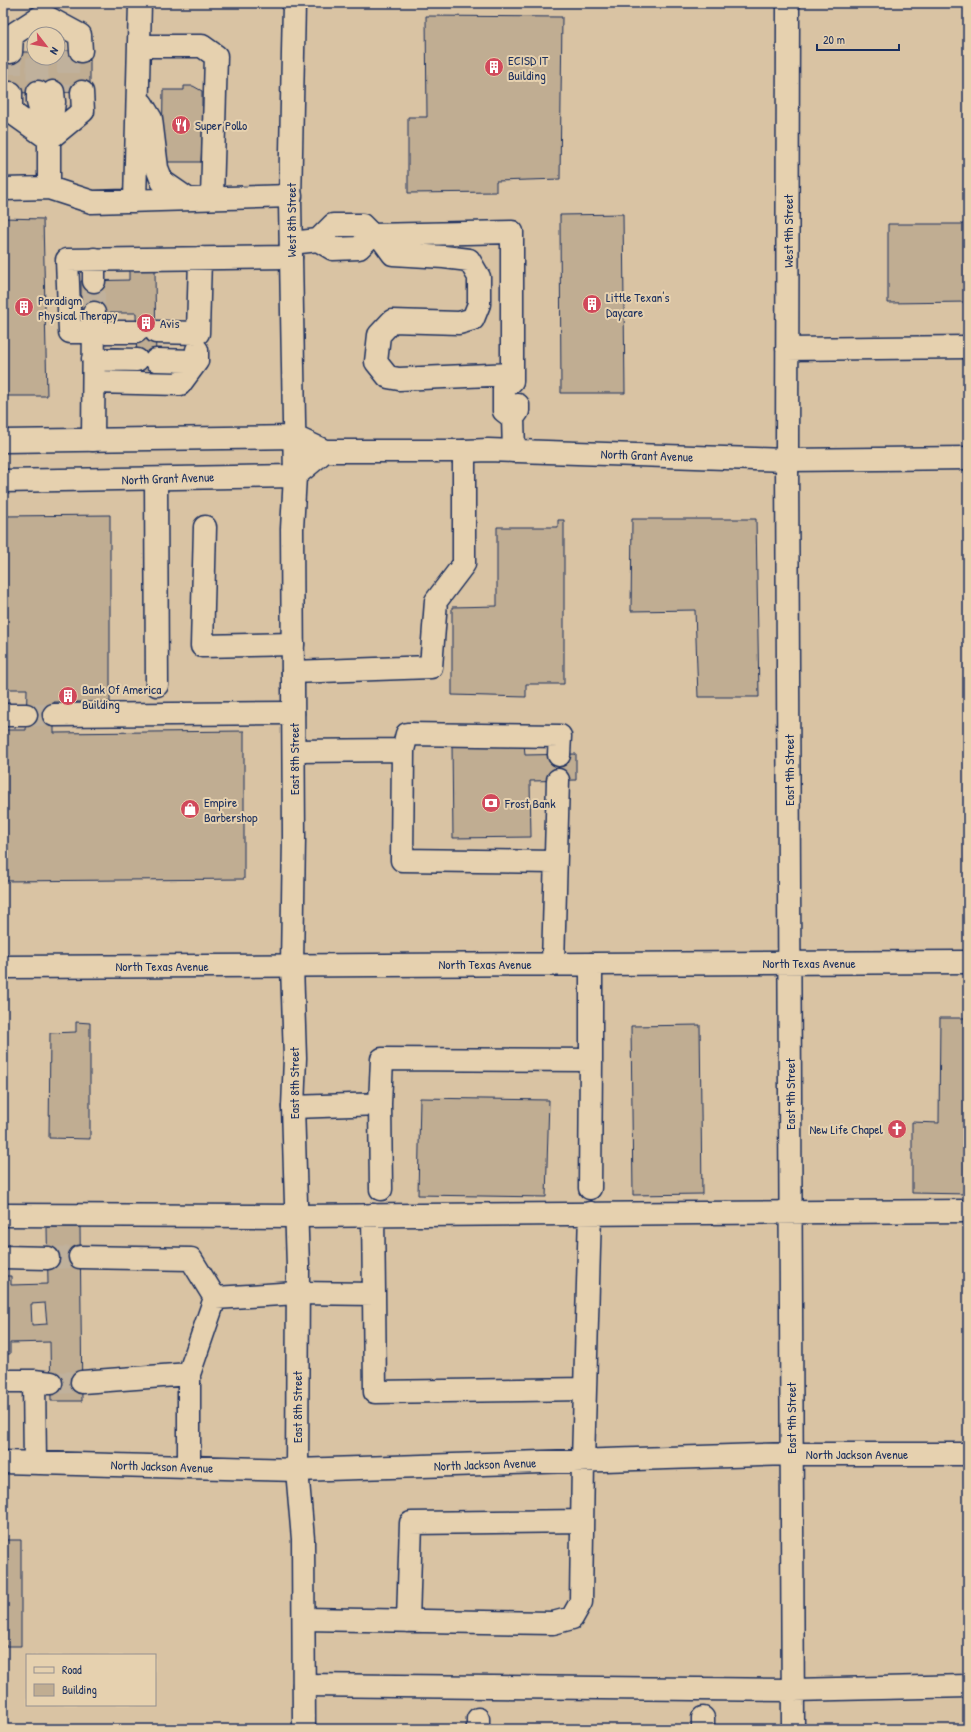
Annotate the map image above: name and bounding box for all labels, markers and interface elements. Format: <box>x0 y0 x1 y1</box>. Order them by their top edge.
north arrow <box>26 26 66 66</box>
scale bar <box>817 26 899 52</box>
text: 20 m <box>823 31 845 48</box>
text: N <box>47 45 62 57</box>
place label: ECISD IT Building <box>508 51 549 84</box>
building icon: ECISD IT Building <box>483 56 505 78</box>
restaurant icon: Super Pollo <box>170 114 192 136</box>
place label: Super Pollo <box>195 116 247 134</box>
street label: West 8th Street <box>282 182 300 257</box>
street label: West 9th Street <box>779 194 797 268</box>
place label: Little Texan's Daycare <box>606 288 670 321</box>
place label: Paradigm Physical Therapy <box>38 291 118 324</box>
building icon: Little Texan's Daycare <box>581 293 603 315</box>
building icon: Paradigm Physical Therapy <box>13 296 35 318</box>
building icon: Avis <box>135 312 157 334</box>
place label: Avis <box>160 314 179 332</box>
street label: North Grant Avenue <box>600 444 694 466</box>
street label: North Grant Avenue <box>121 467 215 489</box>
place label: Bank Of America Building <box>82 680 161 713</box>
building icon: Bank Of America Building <box>57 685 79 707</box>
street label: East 8th Street <box>285 722 303 795</box>
street label: East 9th Street <box>780 734 798 806</box>
bank icon: Frost Bank <box>480 792 502 814</box>
place label: Empire Barbershop <box>204 793 258 826</box>
place label: Frost Bank <box>504 794 556 812</box>
shop icon: Empire Barbershop <box>179 798 201 820</box>
street label: North Texas Avenue <box>762 954 856 972</box>
street label: North Texas Avenue <box>438 955 532 973</box>
street label: North Texas Avenue <box>115 957 209 975</box>
street label: East 8th Street <box>285 1046 303 1119</box>
street label: East 9th Street <box>781 1058 799 1130</box>
church icon: New Life Chapel <box>886 1118 908 1140</box>
place label: New Life Chapel <box>809 1120 884 1138</box>
street label: East 8th Street <box>288 1370 306 1443</box>
street label: East 9th Street <box>782 1382 800 1454</box>
street label: North Jackson Avenue <box>806 1445 908 1463</box>
street label: North Jackson Avenue <box>433 1453 537 1475</box>
street label: North Jackson Avenue <box>110 1455 214 1477</box>
legend <box>26 1654 156 1706</box>
text: Road <box>62 1661 82 1678</box>
text: Building <box>62 1681 97 1698</box>

